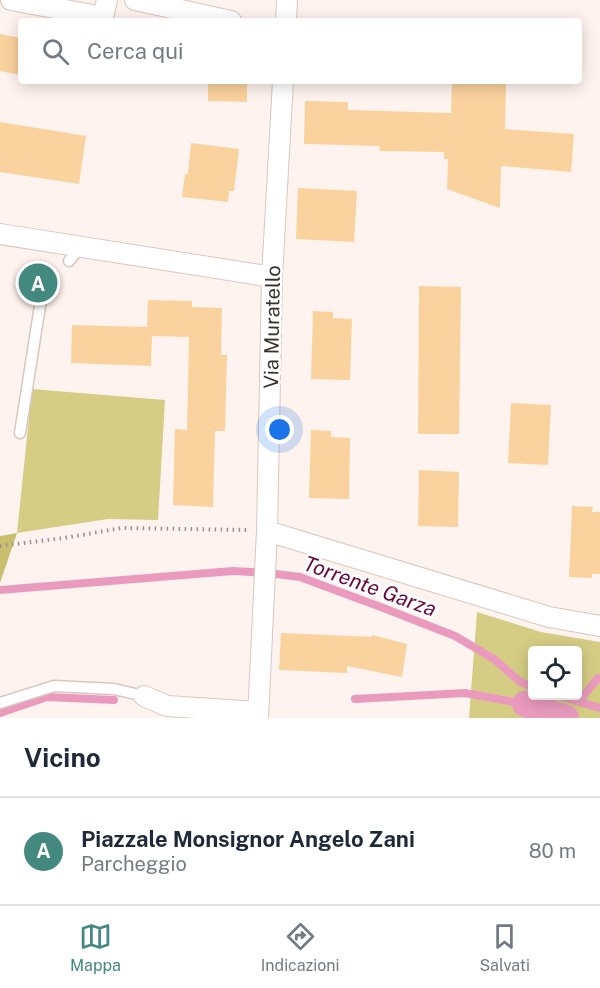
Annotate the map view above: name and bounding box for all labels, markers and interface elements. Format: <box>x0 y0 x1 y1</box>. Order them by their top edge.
search box <box>18 18 582 84</box>
icon: search <box>39 35 72 68</box>
text: Cerca qui <box>87 38 184 64</box>
pin: A <box>18 260 57 306</box>
street label: Via Muratello <box>259 265 285 389</box>
your location <box>265 415 294 444</box>
water label: Torrente Garza <box>300 550 440 622</box>
map controls <box>528 646 582 700</box>
button: locate <box>528 646 582 700</box>
text: Vicino <box>24 742 101 773</box>
text: Piazzale Monsignor Angelo Zani <box>81 826 415 852</box>
text: A <box>36 839 51 863</box>
text: 80 m <box>529 839 576 863</box>
text: Parcheggio <box>81 852 187 876</box>
tab: Mappa <box>70 920 121 975</box>
tab: Indicazioni <box>261 920 339 975</box>
tab: Salvati <box>479 920 530 975</box>

